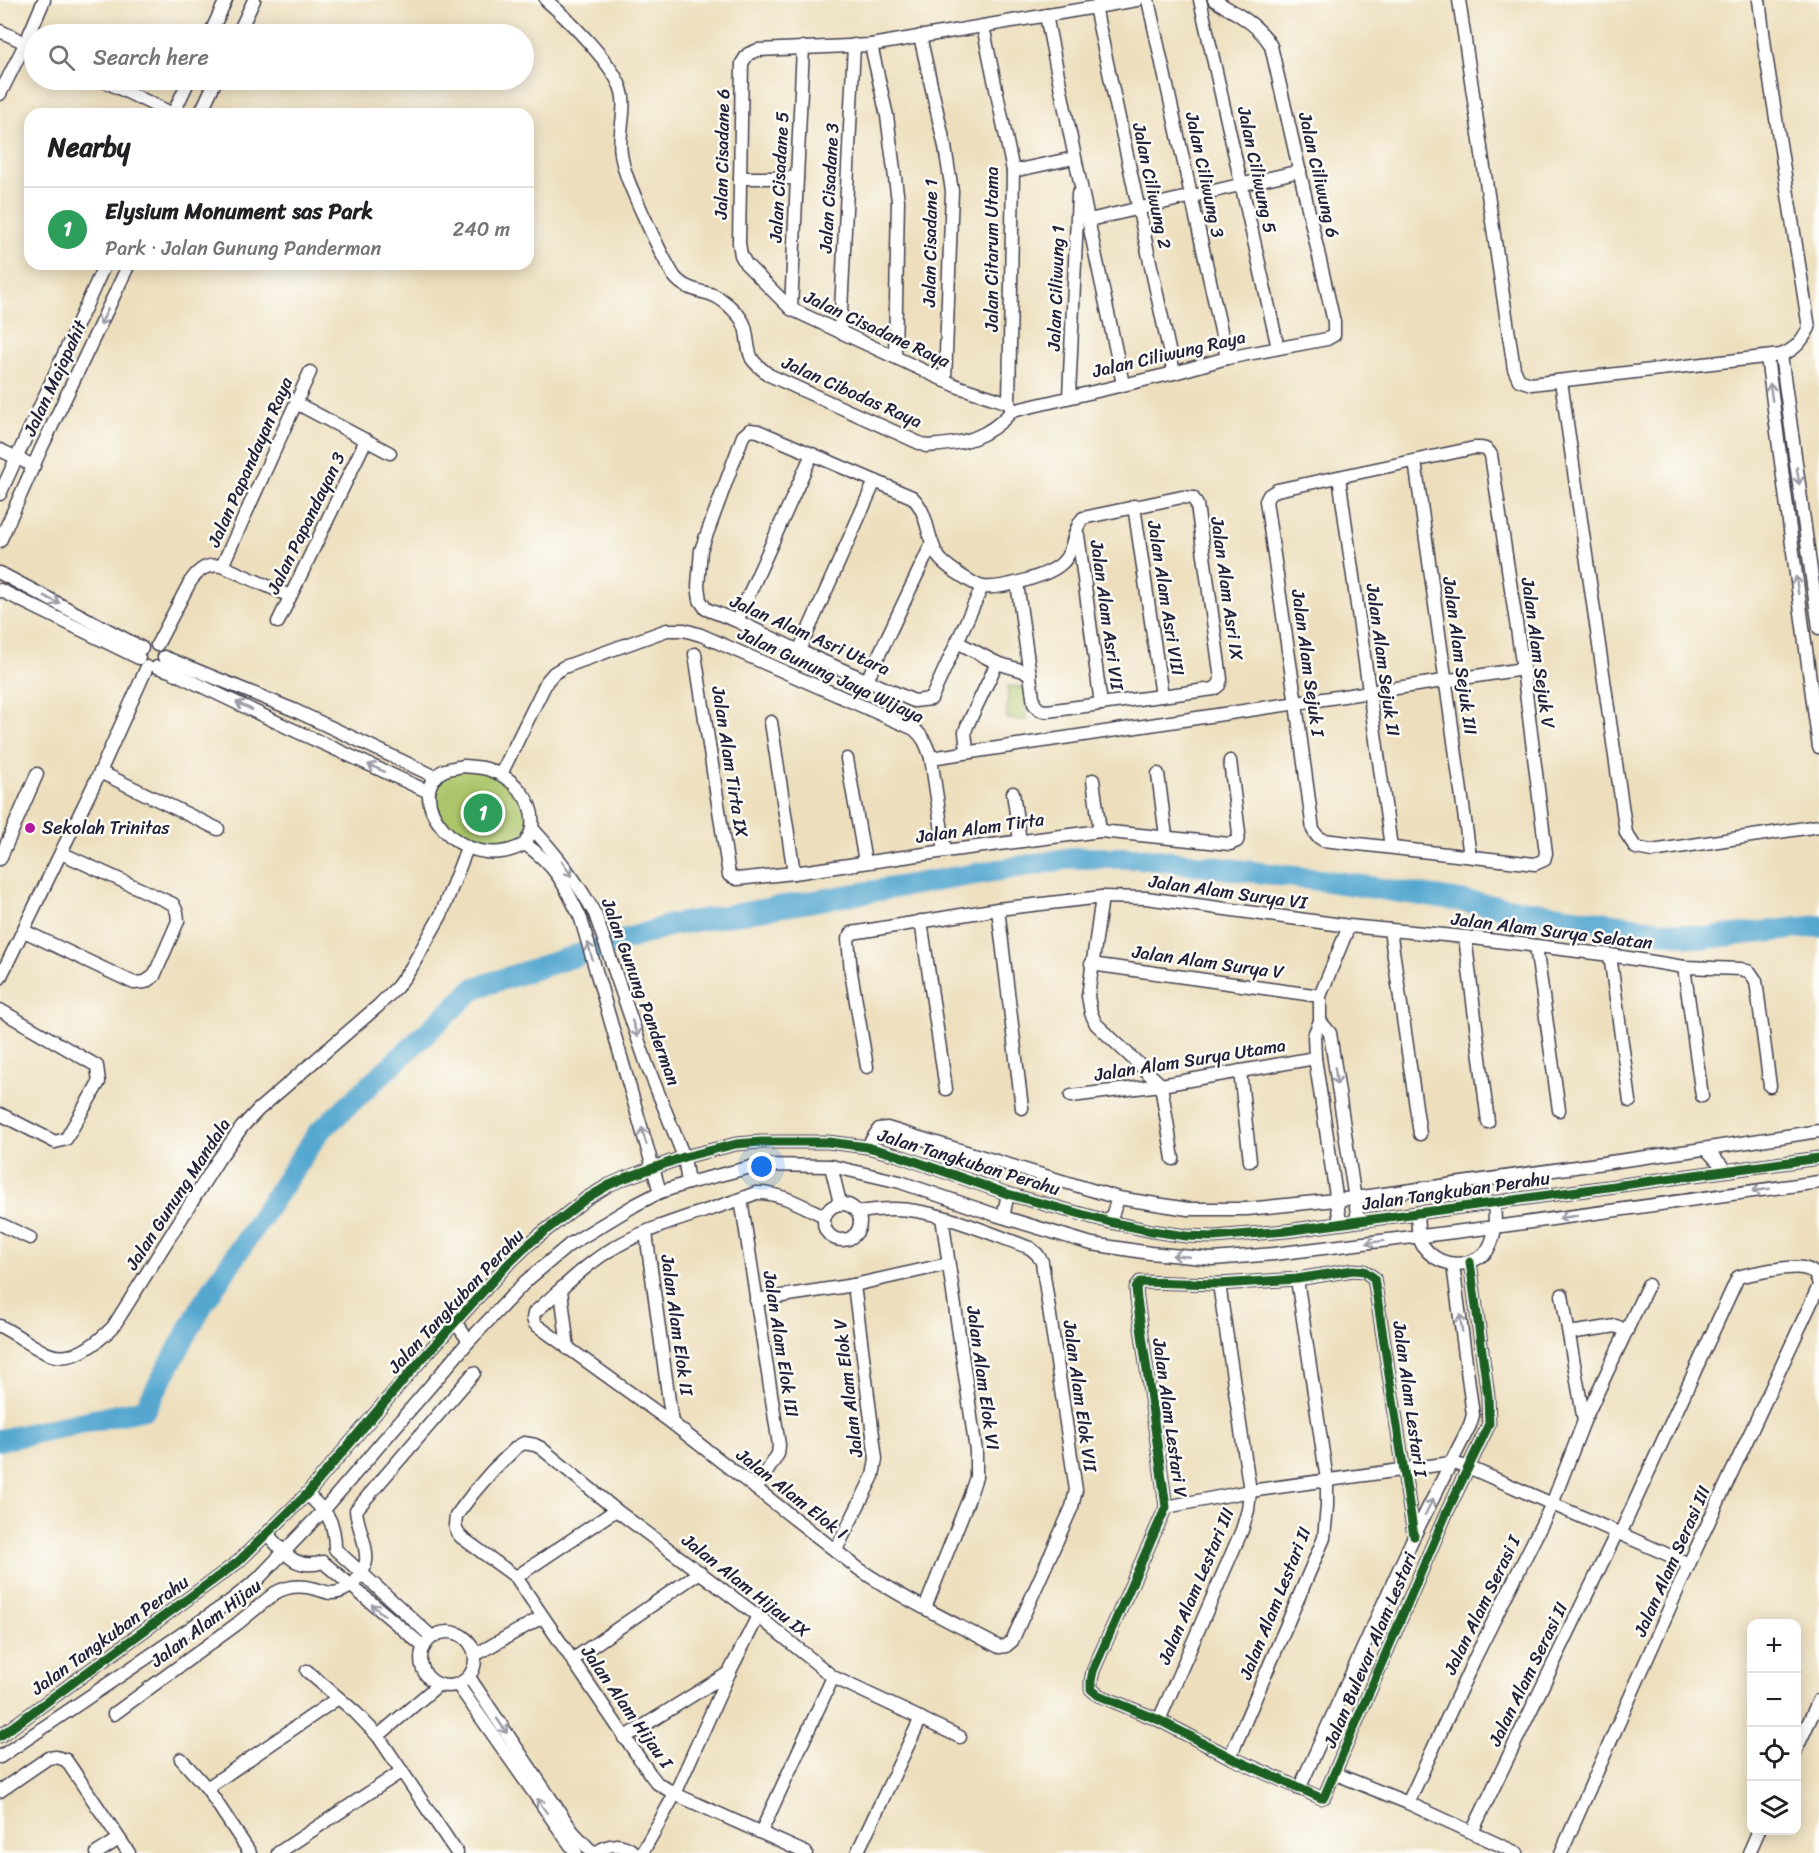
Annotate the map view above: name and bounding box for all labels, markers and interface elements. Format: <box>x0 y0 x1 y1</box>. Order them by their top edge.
search box <box>24 24 534 90</box>
text: Search here <box>93 38 209 77</box>
icon: search <box>45 41 78 74</box>
street label: Jalan Cisadane 6 <box>705 89 739 220</box>
street label: Jalan Ciliwung 5 <box>1228 103 1286 236</box>
street label: Jalan Ciliwung 3 <box>1176 108 1234 241</box>
street label: Jalan Ciliwung 6 <box>1289 108 1349 241</box>
street label: Jalan Cisadane 5 <box>760 111 798 244</box>
street label: Jalan Ciliwung 2 <box>1123 119 1181 252</box>
street label: Jalan Cisadane 3 <box>810 122 848 255</box>
text: Nearby <box>48 124 130 170</box>
street label: Jalan Citarum Utama <box>976 166 1008 333</box>
street label: Jalan Cisadane 1 <box>913 178 947 308</box>
text: Elysium Monument sas Park <box>105 192 373 231</box>
text: 1 <box>63 212 72 247</box>
text: 240 m <box>453 212 510 247</box>
street label: Jalan Ciliwung 1 <box>1038 224 1074 352</box>
text: Park · Jalan Gunung Panderman <box>105 231 381 266</box>
street label: Jalan Cisadane Raya <box>798 281 956 377</box>
one-way arrow <box>97 307 109 325</box>
street label: Jalan Majapahit <box>14 314 96 442</box>
street label: Jalan Ciliwung Raya <box>1088 321 1249 387</box>
street label: Jalan Cibodas Raya <box>776 346 927 437</box>
street label: Jalan Papandayan Raya <box>198 371 302 553</box>
one-way arrow <box>1766 382 1777 402</box>
street label: Jalan Papandayan 3 <box>257 446 354 601</box>
one-way arrow <box>1792 465 1803 485</box>
street label: Jalan Alam Asri IX <box>1201 514 1253 663</box>
street label: Jalan Alam Asri VIII <box>1138 517 1194 678</box>
street label: Jalan Alam Asri VII <box>1081 537 1134 694</box>
street label: Jalan Alam Sejuk III <box>1433 574 1487 737</box>
street label: Jalan Alam Sejuk V <box>1511 575 1565 732</box>
one-way arrow <box>1792 576 1803 595</box>
street label: Jalan Alam Sejuk II <box>1356 581 1410 739</box>
street label: Jalan Alam Asri Utara <box>724 585 895 685</box>
street label: Jalan Alam Sejuk I <box>1282 587 1334 740</box>
one-way arrow <box>42 595 60 606</box>
street label: Jalan Gunung Jaya Wijaya <box>732 617 930 732</box>
street label: Jalan Alam Tirta IX <box>702 683 758 840</box>
one-way arrow <box>235 700 253 712</box>
one-way arrow <box>368 761 386 773</box>
pin: 1 <box>464 790 502 836</box>
street label: Jalan Alam Tirta <box>913 803 1047 853</box>
place label: Sekolah Trinitas <box>42 812 170 844</box>
marker: Sekolah Trinitas <box>23 821 37 835</box>
one-way arrow <box>561 860 573 876</box>
street label: Jalan Alam Surya VI <box>1146 865 1311 919</box>
street label: Jalan Gunung Panderman <box>592 893 690 1091</box>
street label: Jalan Alam Surya Selatan <box>1449 903 1655 959</box>
street label: Jalan Alam Surya V <box>1129 935 1287 989</box>
one-way arrow <box>584 942 595 961</box>
one-way arrow <box>630 1020 641 1038</box>
street label: Jalan Alam Surya Utama <box>1091 1029 1288 1091</box>
one-way arrow <box>1331 1065 1342 1085</box>
street label: Jalan Gunung Mandala <box>116 1111 239 1277</box>
street label: Jalan Tangkuban Perahu <box>873 1119 1064 1205</box>
one-way arrow <box>638 1127 649 1146</box>
your location <box>747 1152 776 1181</box>
street label: Jalan Tangkuban Perahu <box>1359 1162 1552 1220</box>
one-way arrow <box>1752 1185 1771 1196</box>
one-way arrow <box>1559 1212 1578 1223</box>
street label: Jalan Tangkuban Perahu <box>379 1221 532 1382</box>
one-way arrow <box>1365 1236 1385 1247</box>
one-way arrow <box>1171 1250 1191 1261</box>
street label: Jalan Alam Elok II <box>651 1252 703 1399</box>
street label: Jalan Alam Elok III <box>754 1268 808 1420</box>
street label: Jalan Alam Elok VI <box>957 1303 1009 1453</box>
one-way arrow <box>1456 1314 1467 1334</box>
street label: Jalan Alam Elok V <box>824 1316 873 1460</box>
street label: Jalan Alam Elok VII <box>1053 1317 1107 1476</box>
street label: Jalan Alam Lestari I <box>1383 1318 1437 1481</box>
street label: Jalan Alam Lestari V <box>1143 1335 1197 1500</box>
street label: Jalan Alam Elok I <box>728 1439 855 1548</box>
street label: Jalan Alam Serasi III <box>1624 1480 1720 1643</box>
one-way arrow <box>1424 1499 1435 1517</box>
street label: Jalan Alam Lestari III <box>1148 1502 1244 1670</box>
street label: Jalan Alam Lestari II <box>1229 1521 1320 1685</box>
street label: Jalan Alam Hijau IX <box>674 1525 818 1647</box>
street label: Jalan Alam Serasi I <box>1434 1528 1530 1681</box>
street label: Jalan Bulevar Alam Lestari <box>1314 1546 1426 1754</box>
street label: Jalan Tangkuban Perahu <box>23 1566 196 1704</box>
street label: Jalan Alam Hijau <box>143 1570 269 1676</box>
street label: Jalan Alam Serasi II <box>1479 1596 1577 1753</box>
one-way arrow <box>371 1603 387 1616</box>
map controls <box>1747 1619 1801 1835</box>
button: + <box>1747 1619 1801 1673</box>
street label: Jalan Alam Hijau I <box>572 1638 683 1777</box>
button: − <box>1747 1673 1801 1727</box>
one-way arrow <box>496 1717 508 1734</box>
button: locate <box>1747 1727 1801 1781</box>
button: layers <box>1747 1781 1801 1835</box>
one-way arrow <box>536 1798 548 1814</box>

